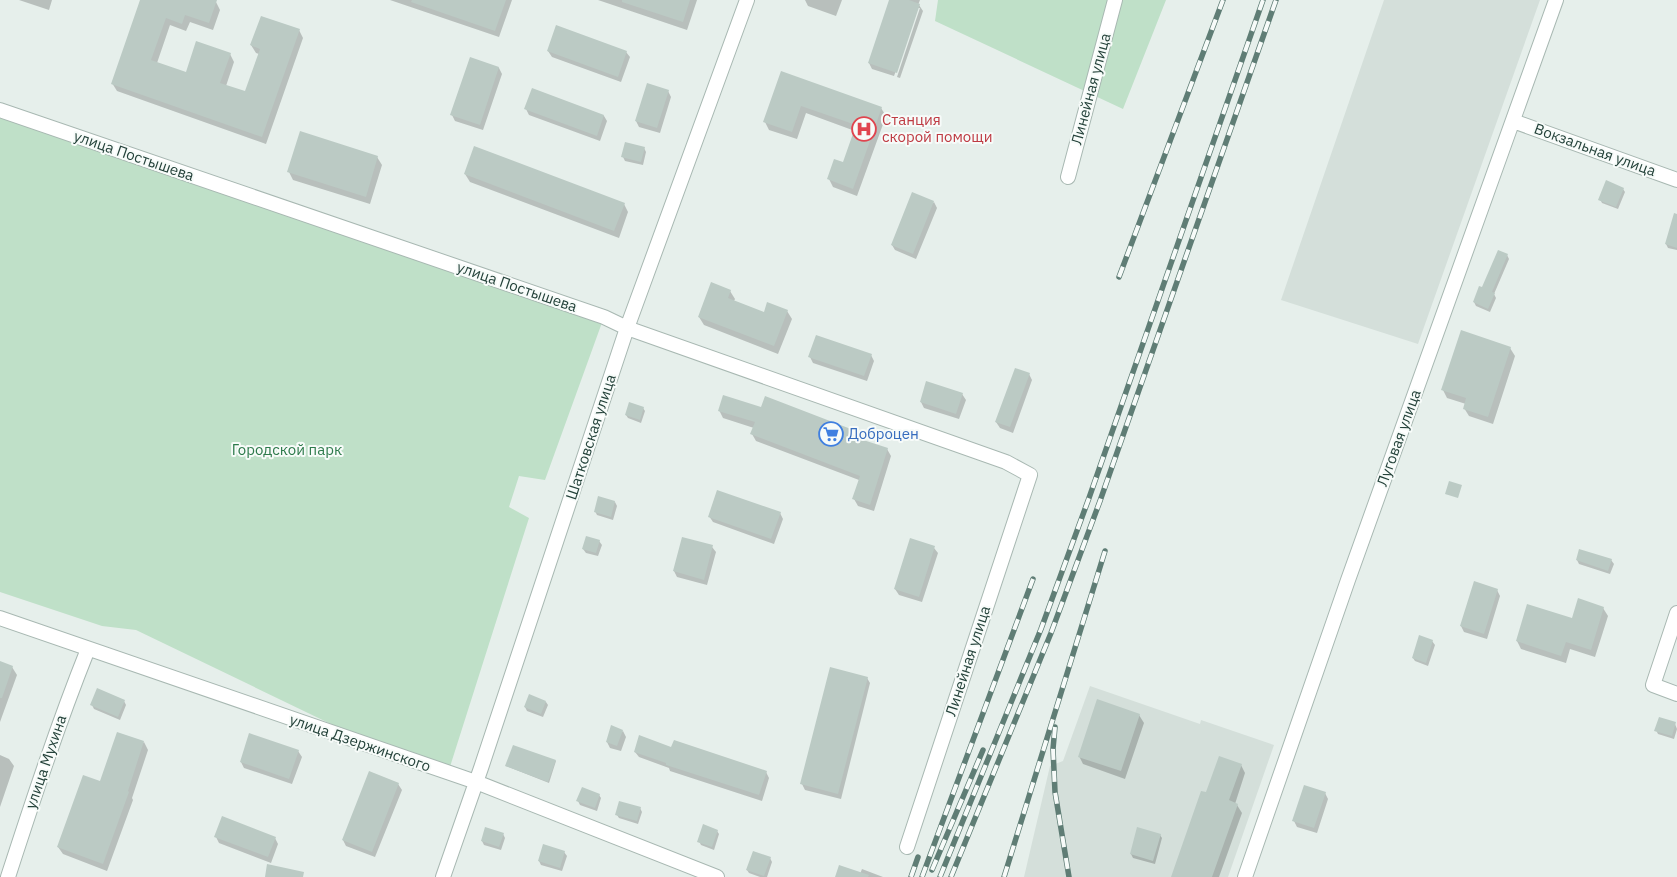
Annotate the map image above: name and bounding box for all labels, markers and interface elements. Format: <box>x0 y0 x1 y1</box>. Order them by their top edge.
street label: Линейная улица <box>1066 31 1115 147</box>
place label: Станция скорой помощи <box>882 110 992 146</box>
hospital icon: Станция скорой помощи <box>851 116 877 142</box>
street label: Вокзальная улица <box>1532 119 1659 180</box>
street label: улица Постышева <box>72 126 197 185</box>
street label: улица Постышева <box>455 257 580 316</box>
street label: Шатковская улица <box>561 372 620 502</box>
street label: Луговая улица <box>1372 387 1425 489</box>
supermarket icon: Доброцен <box>818 421 844 447</box>
place label: Доброцен <box>848 424 919 443</box>
park label: Городской парк <box>232 440 342 459</box>
street label: Линейная улица <box>941 603 994 718</box>
street label: улица Дзержинского <box>287 709 433 776</box>
street label: улица Мухина <box>21 712 70 811</box>

